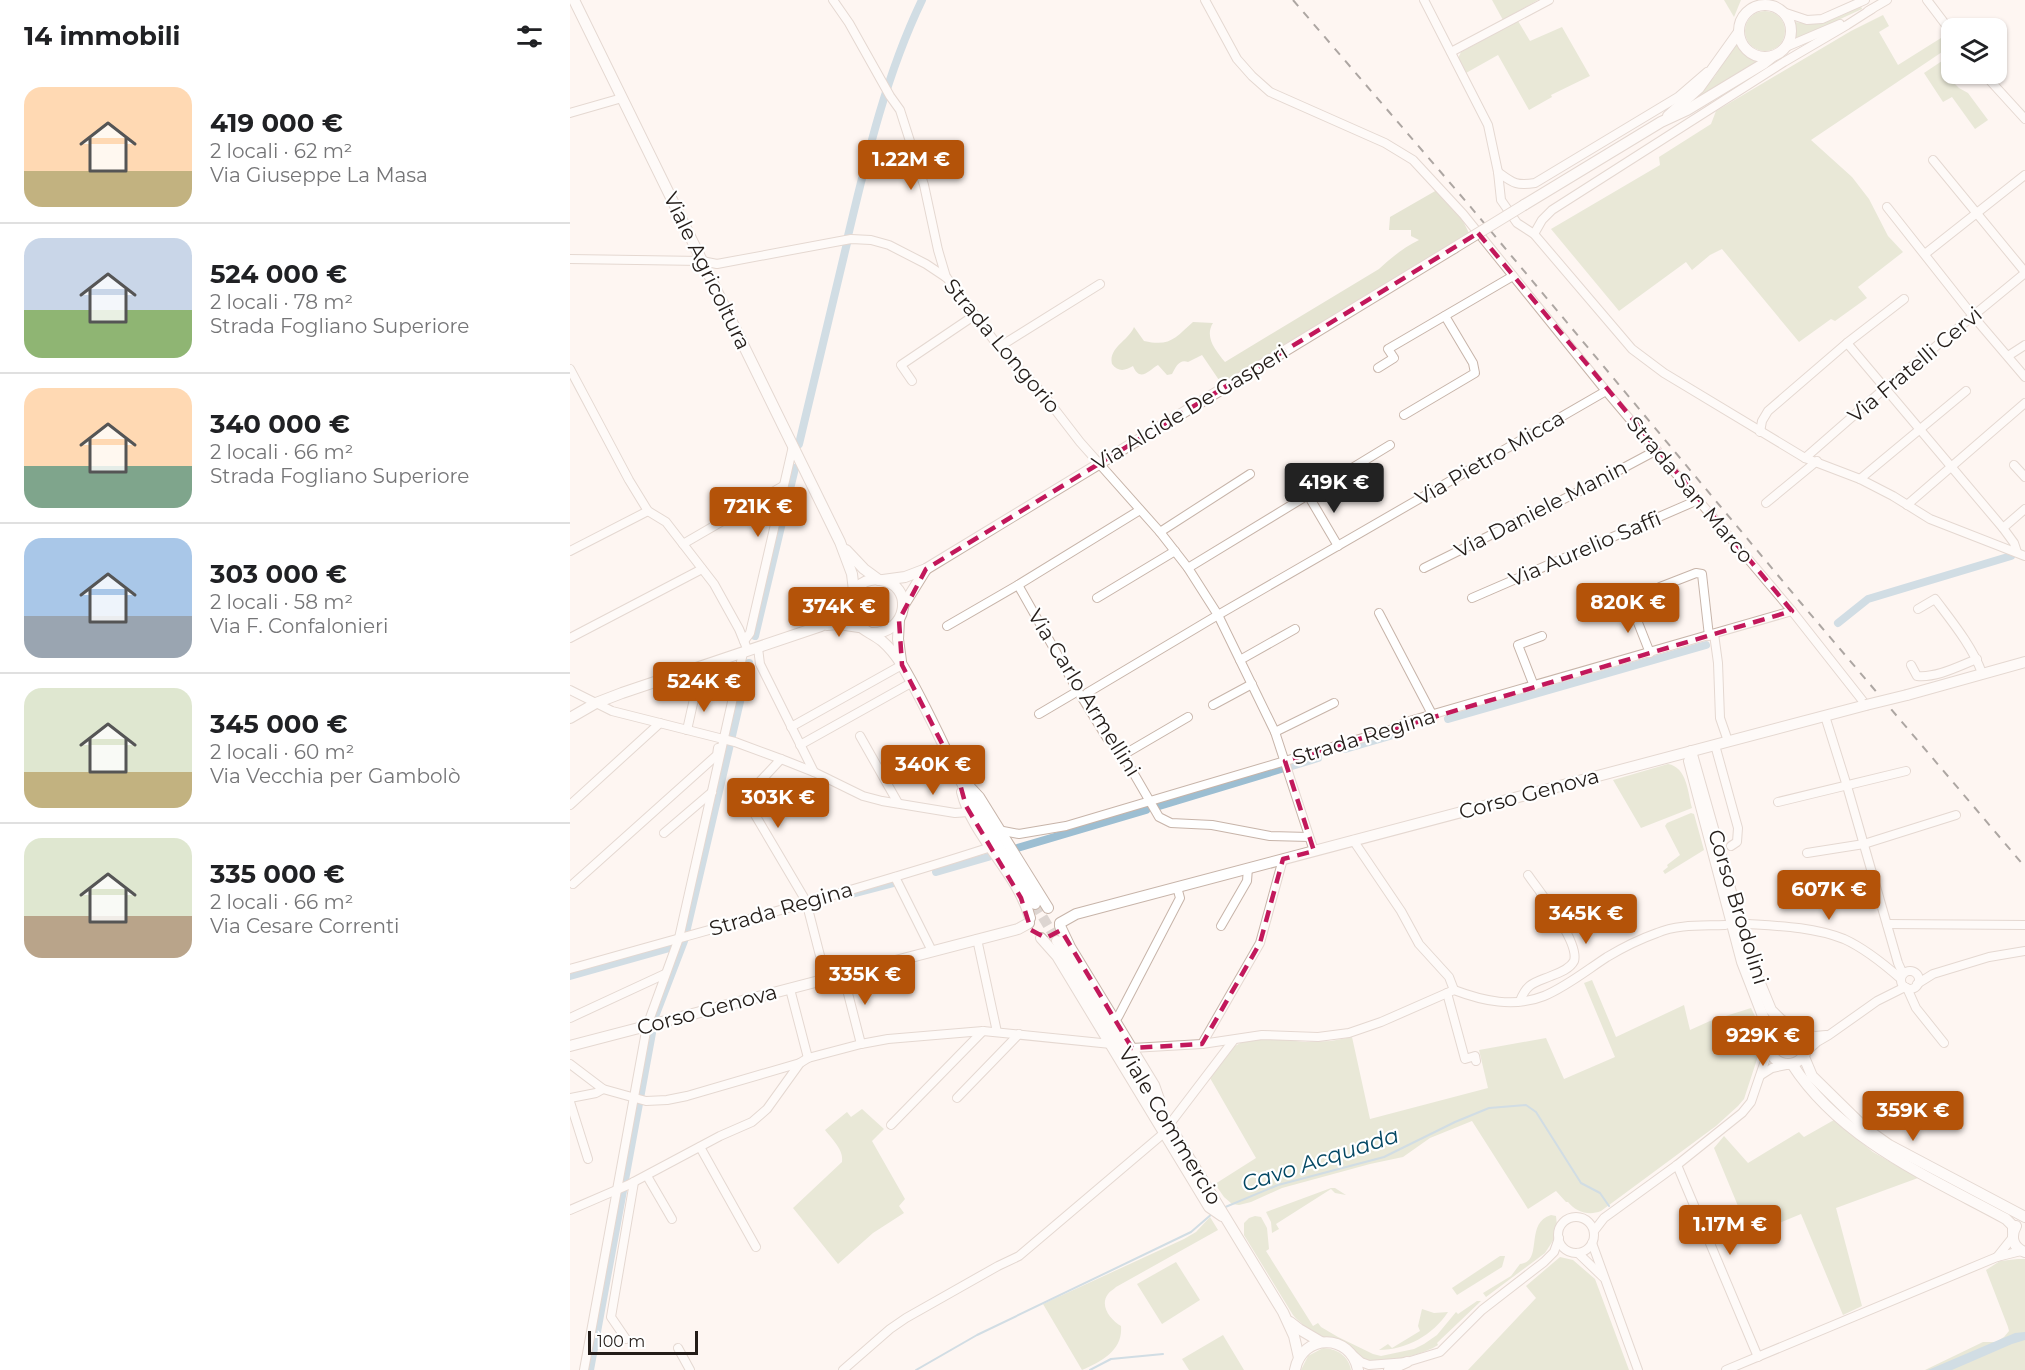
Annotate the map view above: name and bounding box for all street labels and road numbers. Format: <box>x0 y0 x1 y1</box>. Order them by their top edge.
street label: Viale Agricoltura <box>658 188 756 354</box>
street label: Strada Longorio <box>939 273 1066 418</box>
street label: Via Fratelli Cervi <box>1843 301 1987 428</box>
street label: Via Alcide De Gasperi <box>1088 339 1292 476</box>
street label: Via Pietro Micca <box>1411 405 1569 510</box>
street label: Strada San Marco <box>1622 411 1759 568</box>
street label: Via Daniele Manin <box>1450 454 1631 563</box>
street label: Via Aurelio Saffi <box>1505 505 1665 592</box>
street label: Via Carlo Armellini <box>1023 604 1146 781</box>
street label: Strada Regina <box>1289 703 1438 770</box>
street label: Corso Genova <box>1456 763 1602 824</box>
street label: Corso Brodolini <box>1703 826 1774 987</box>
street label: Strada Regina <box>706 876 855 941</box>
street label: Corso Genova <box>634 979 780 1040</box>
street label: Viale Commercio <box>1113 1042 1227 1209</box>

